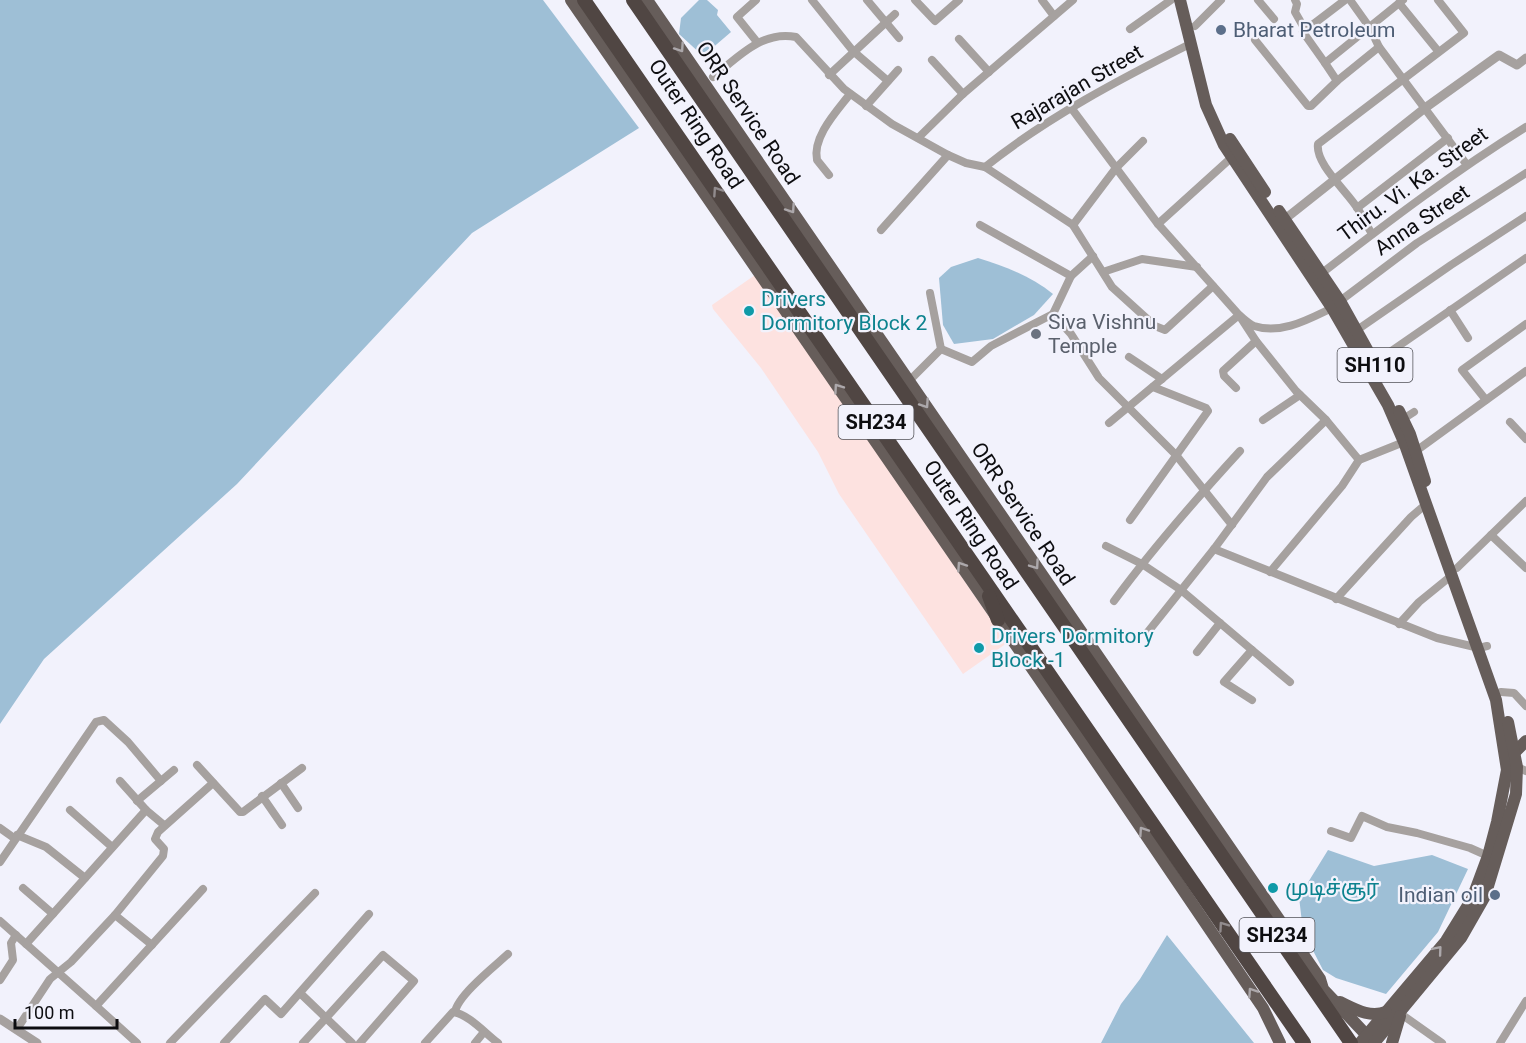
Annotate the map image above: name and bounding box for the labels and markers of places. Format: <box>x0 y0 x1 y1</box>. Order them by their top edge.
place label: Bharat Petroleum <box>1233 18 1396 42</box>
marker: Bharat Petroleum <box>1214 23 1228 37</box>
place label: Drivers Dormitory Block 2 <box>761 287 927 335</box>
marker: Drivers Dormitory Block 2 <box>742 304 756 318</box>
place label: Siva Vishnu Temple <box>1048 310 1156 358</box>
marker: Siva Vishnu Temple <box>1029 327 1043 341</box>
place label: Drivers Dormitory Block -1 <box>991 624 1154 672</box>
marker: Drivers Dormitory Block -1 <box>972 641 986 655</box>
place label: முடிச்சூர் <box>1285 876 1380 902</box>
marker: முடிச்சூர் <box>1266 881 1280 895</box>
place label: Indian oil <box>1398 883 1483 907</box>
marker: Indian oil <box>1488 888 1502 902</box>

